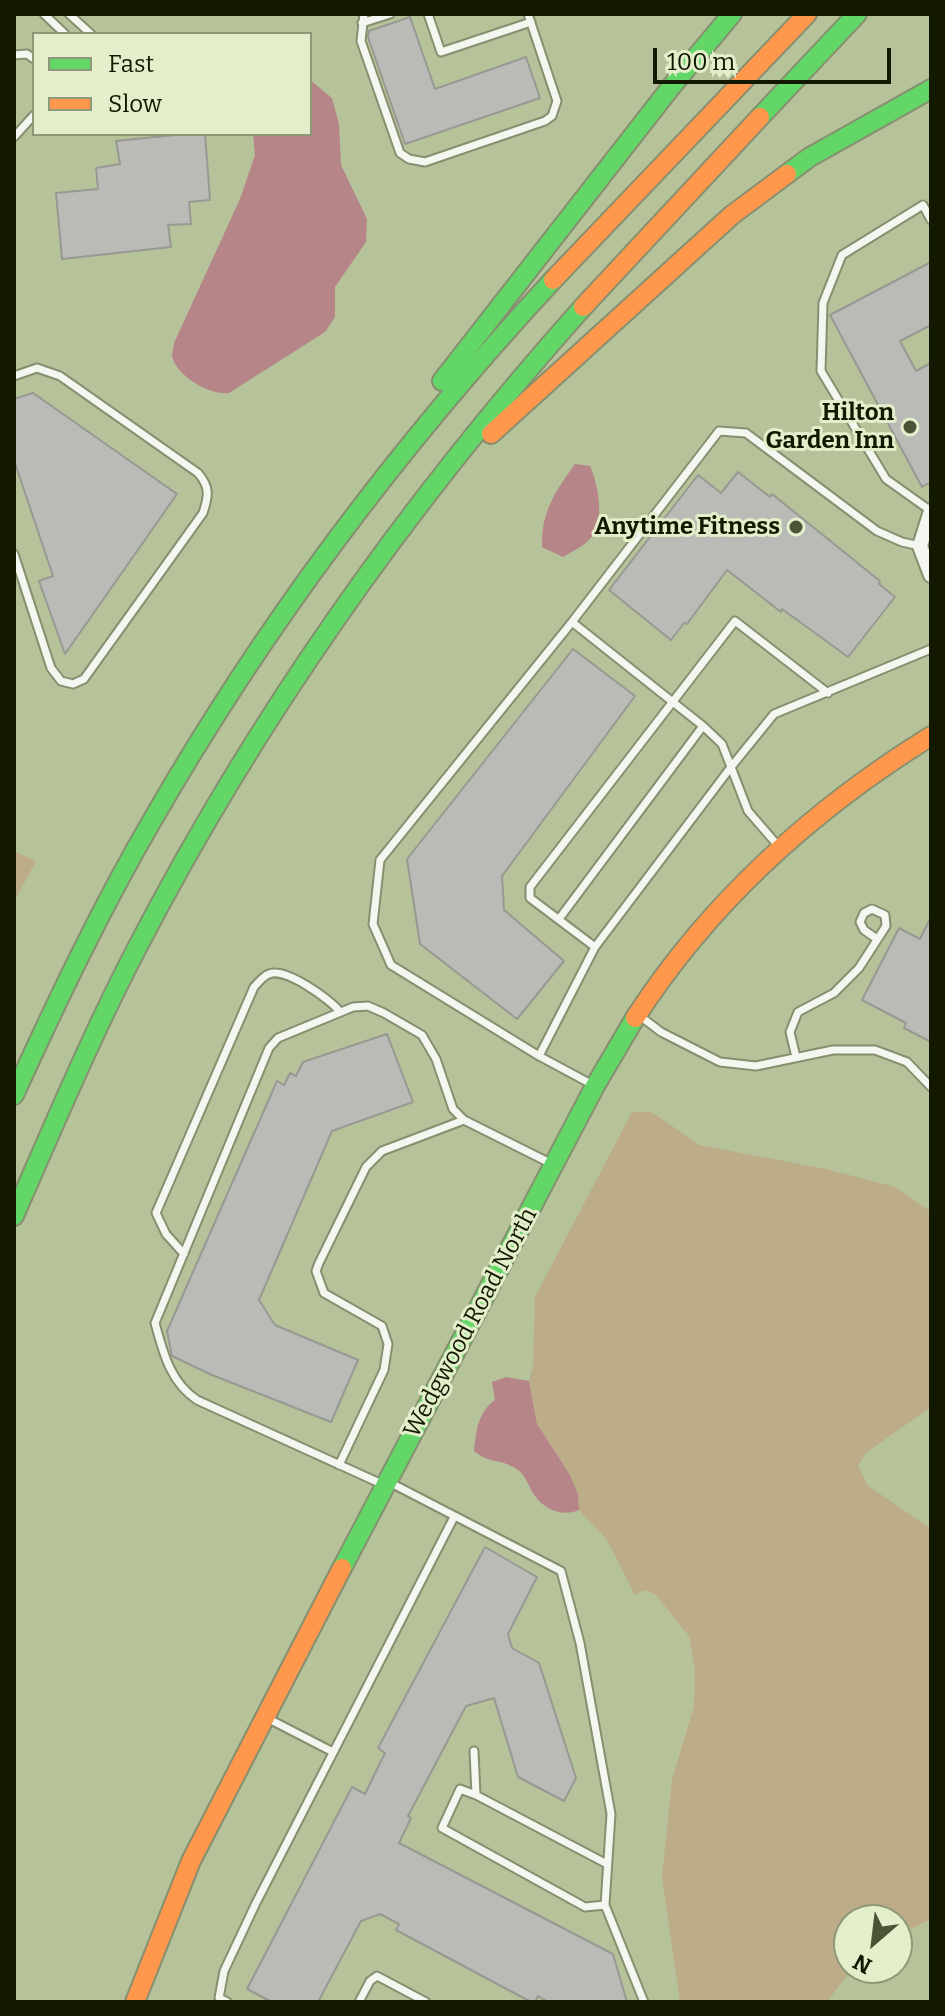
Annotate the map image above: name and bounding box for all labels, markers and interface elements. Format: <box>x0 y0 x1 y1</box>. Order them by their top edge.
legend <box>32 32 312 136</box>
scale bar <box>657 32 895 82</box>
text: 100 m <box>667 48 735 76</box>
text: Fast <box>108 50 154 78</box>
text: Slow <box>108 90 162 118</box>
place label: Hilton Garden Inn <box>766 399 894 455</box>
marker: Hilton Garden Inn <box>901 418 919 436</box>
place label: Anytime Fitness <box>594 513 780 541</box>
marker: Anytime Fitness <box>787 518 805 536</box>
street label: Wedgwood Road North <box>398 1203 544 1443</box>
north arrow <box>833 1904 913 1984</box>
text: N <box>849 1948 876 1980</box>

